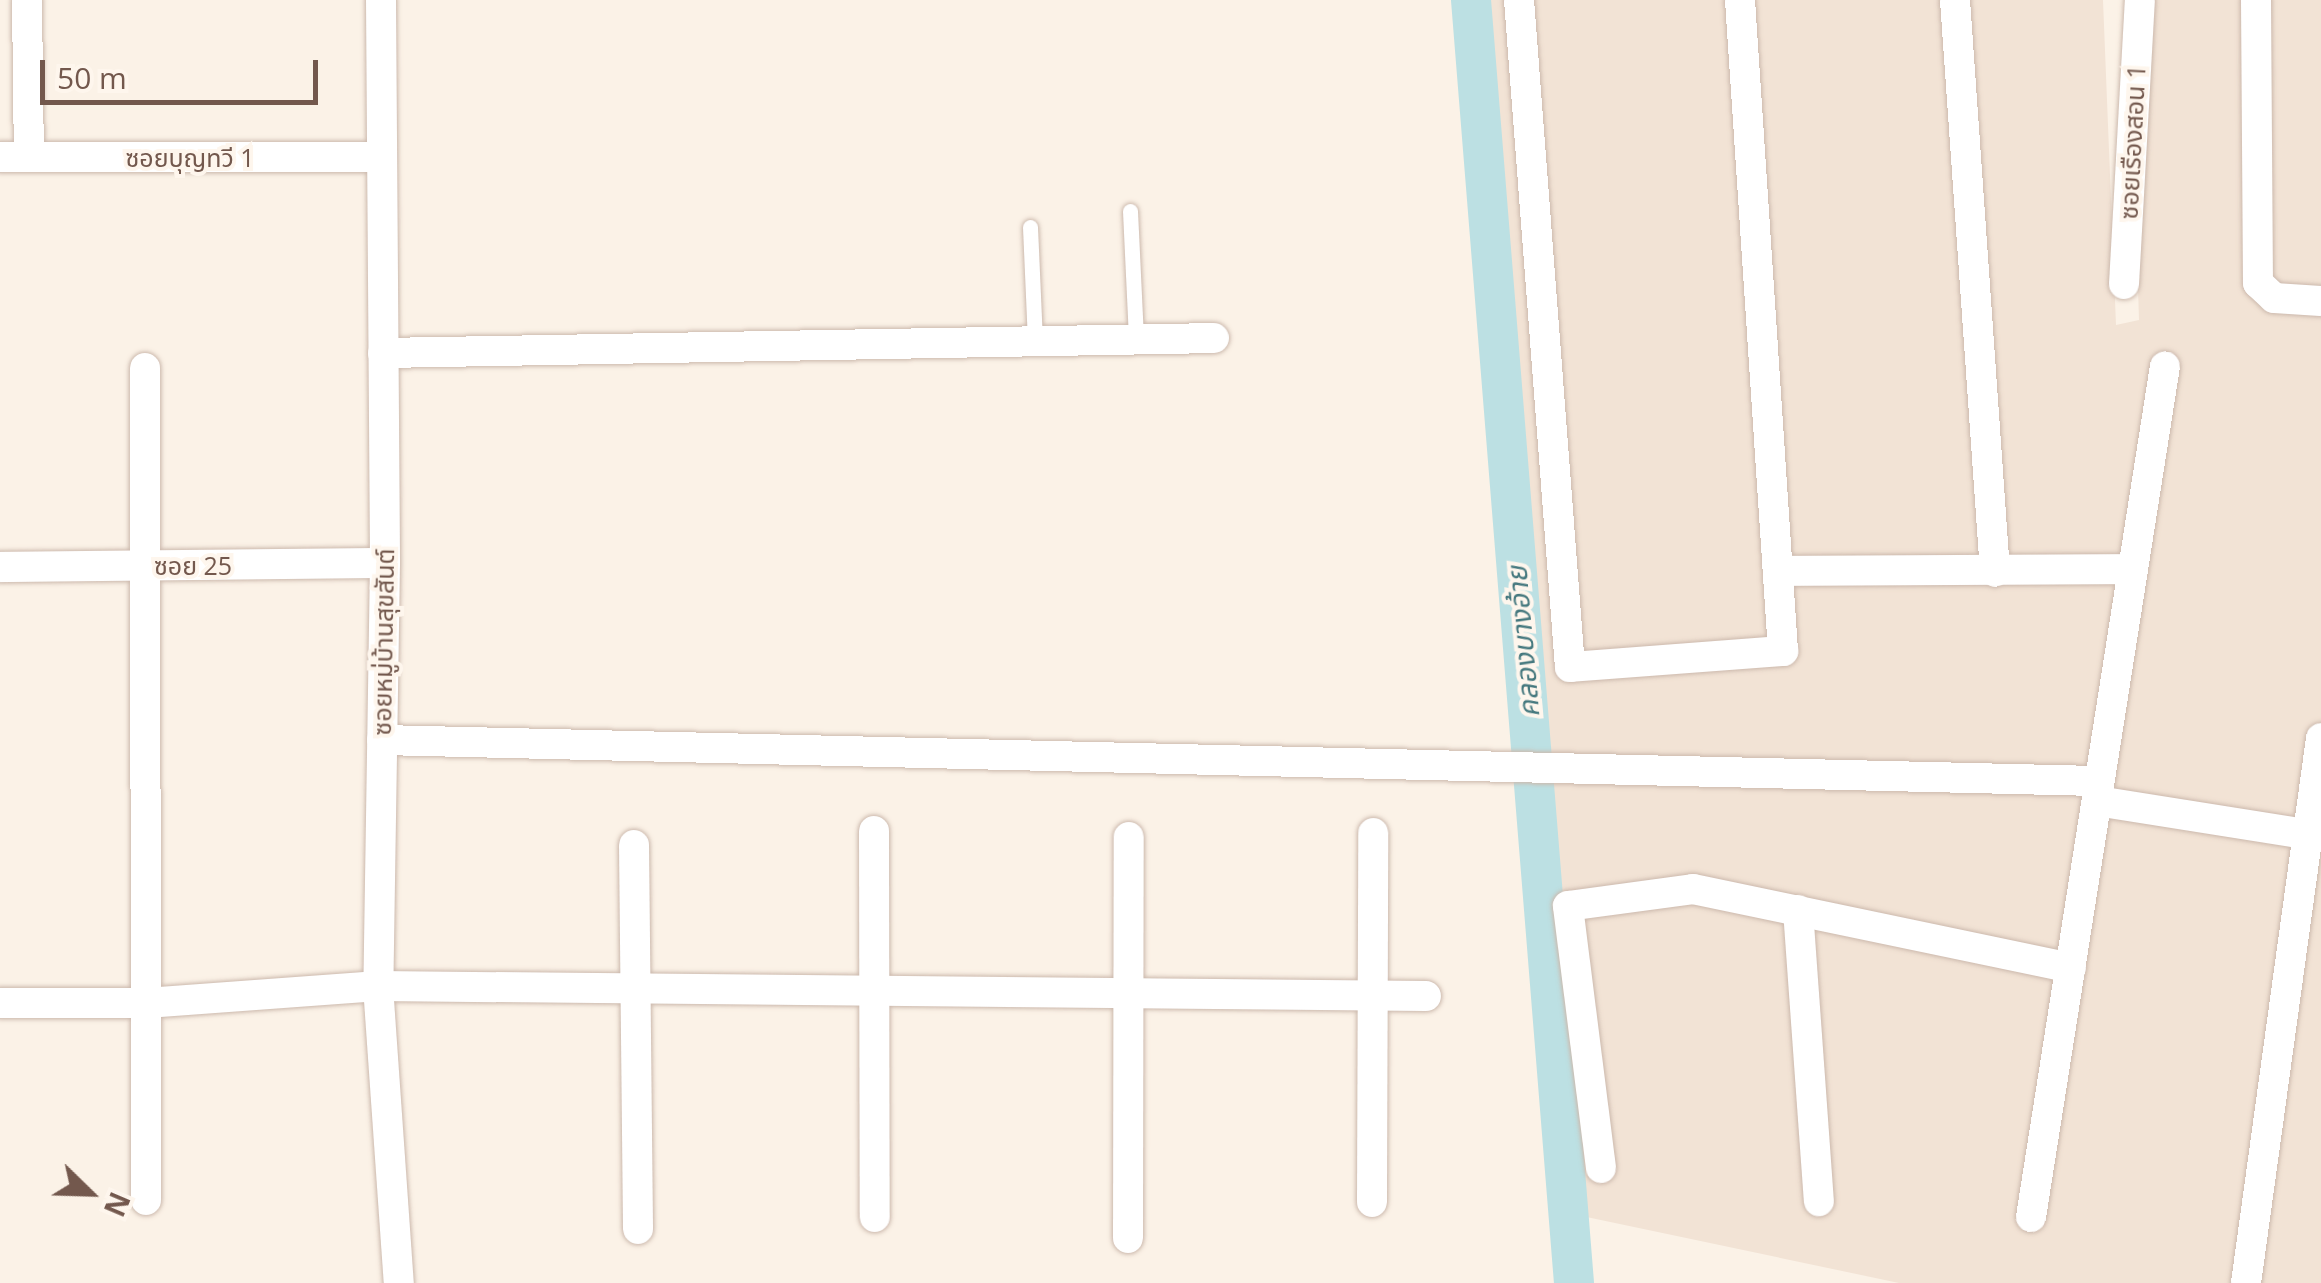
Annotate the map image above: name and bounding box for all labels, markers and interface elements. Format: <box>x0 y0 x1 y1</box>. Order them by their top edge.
scale bar <box>45 40 322 102</box>
text: 50 m <box>57 57 127 98</box>
street label: ซอยเรืองสอน 1 <box>2113 64 2151 220</box>
street label: ซอยบุญทวี 1 <box>125 142 255 172</box>
street label: ซอยหมู่บ้านสุขสันต์ <box>366 548 400 736</box>
street label: ซอย 25 <box>154 550 232 580</box>
water label: คลองบางอ้าย <box>1499 565 1545 719</box>
north arrow <box>40 1143 140 1243</box>
text: N <box>96 1187 140 1223</box>

